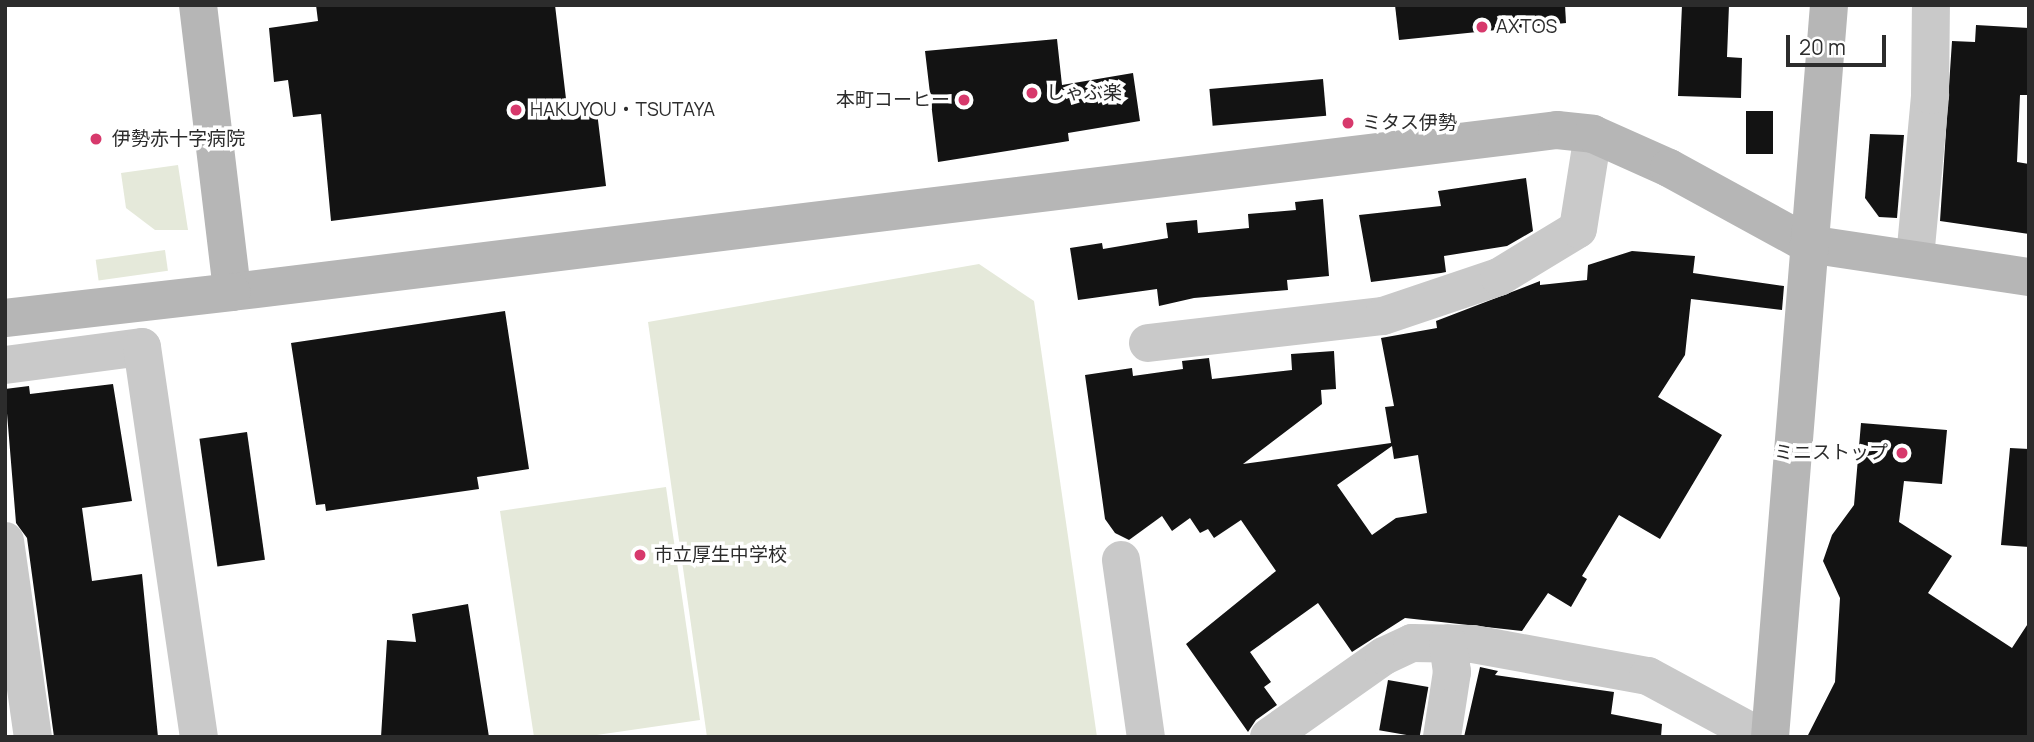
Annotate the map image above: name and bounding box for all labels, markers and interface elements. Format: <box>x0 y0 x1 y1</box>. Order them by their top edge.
place label: AXTOS <box>1496 16 1557 38</box>
marker: AXTOS <box>1474 19 1490 35</box>
scale bar <box>1789 21 1889 65</box>
text: 20 m <box>1799 33 1846 61</box>
place label: しゃぶ楽 <box>1046 82 1122 104</box>
marker: しゃぶ楽 <box>1024 85 1040 101</box>
place label: 本町コーヒー <box>836 89 950 111</box>
marker: 本町コーヒー <box>956 92 972 108</box>
place label: HAKUYOU・TSUTAYA <box>530 99 715 121</box>
marker: HAKUYOU・TSUTAYA <box>508 102 524 118</box>
place label: ミタス伊勢 <box>1362 112 1457 134</box>
marker: ミタス伊勢 <box>1340 115 1356 131</box>
place label: 伊勢赤十字病院 <box>112 128 245 150</box>
marker: 伊勢赤十字病院 <box>86 129 106 149</box>
place label: ミニストップ <box>1774 442 1888 464</box>
marker: ミニストップ <box>1894 445 1910 461</box>
place label: 市立厚生中学校 <box>654 544 787 566</box>
marker: 市立厚生中学校 <box>632 547 648 563</box>

